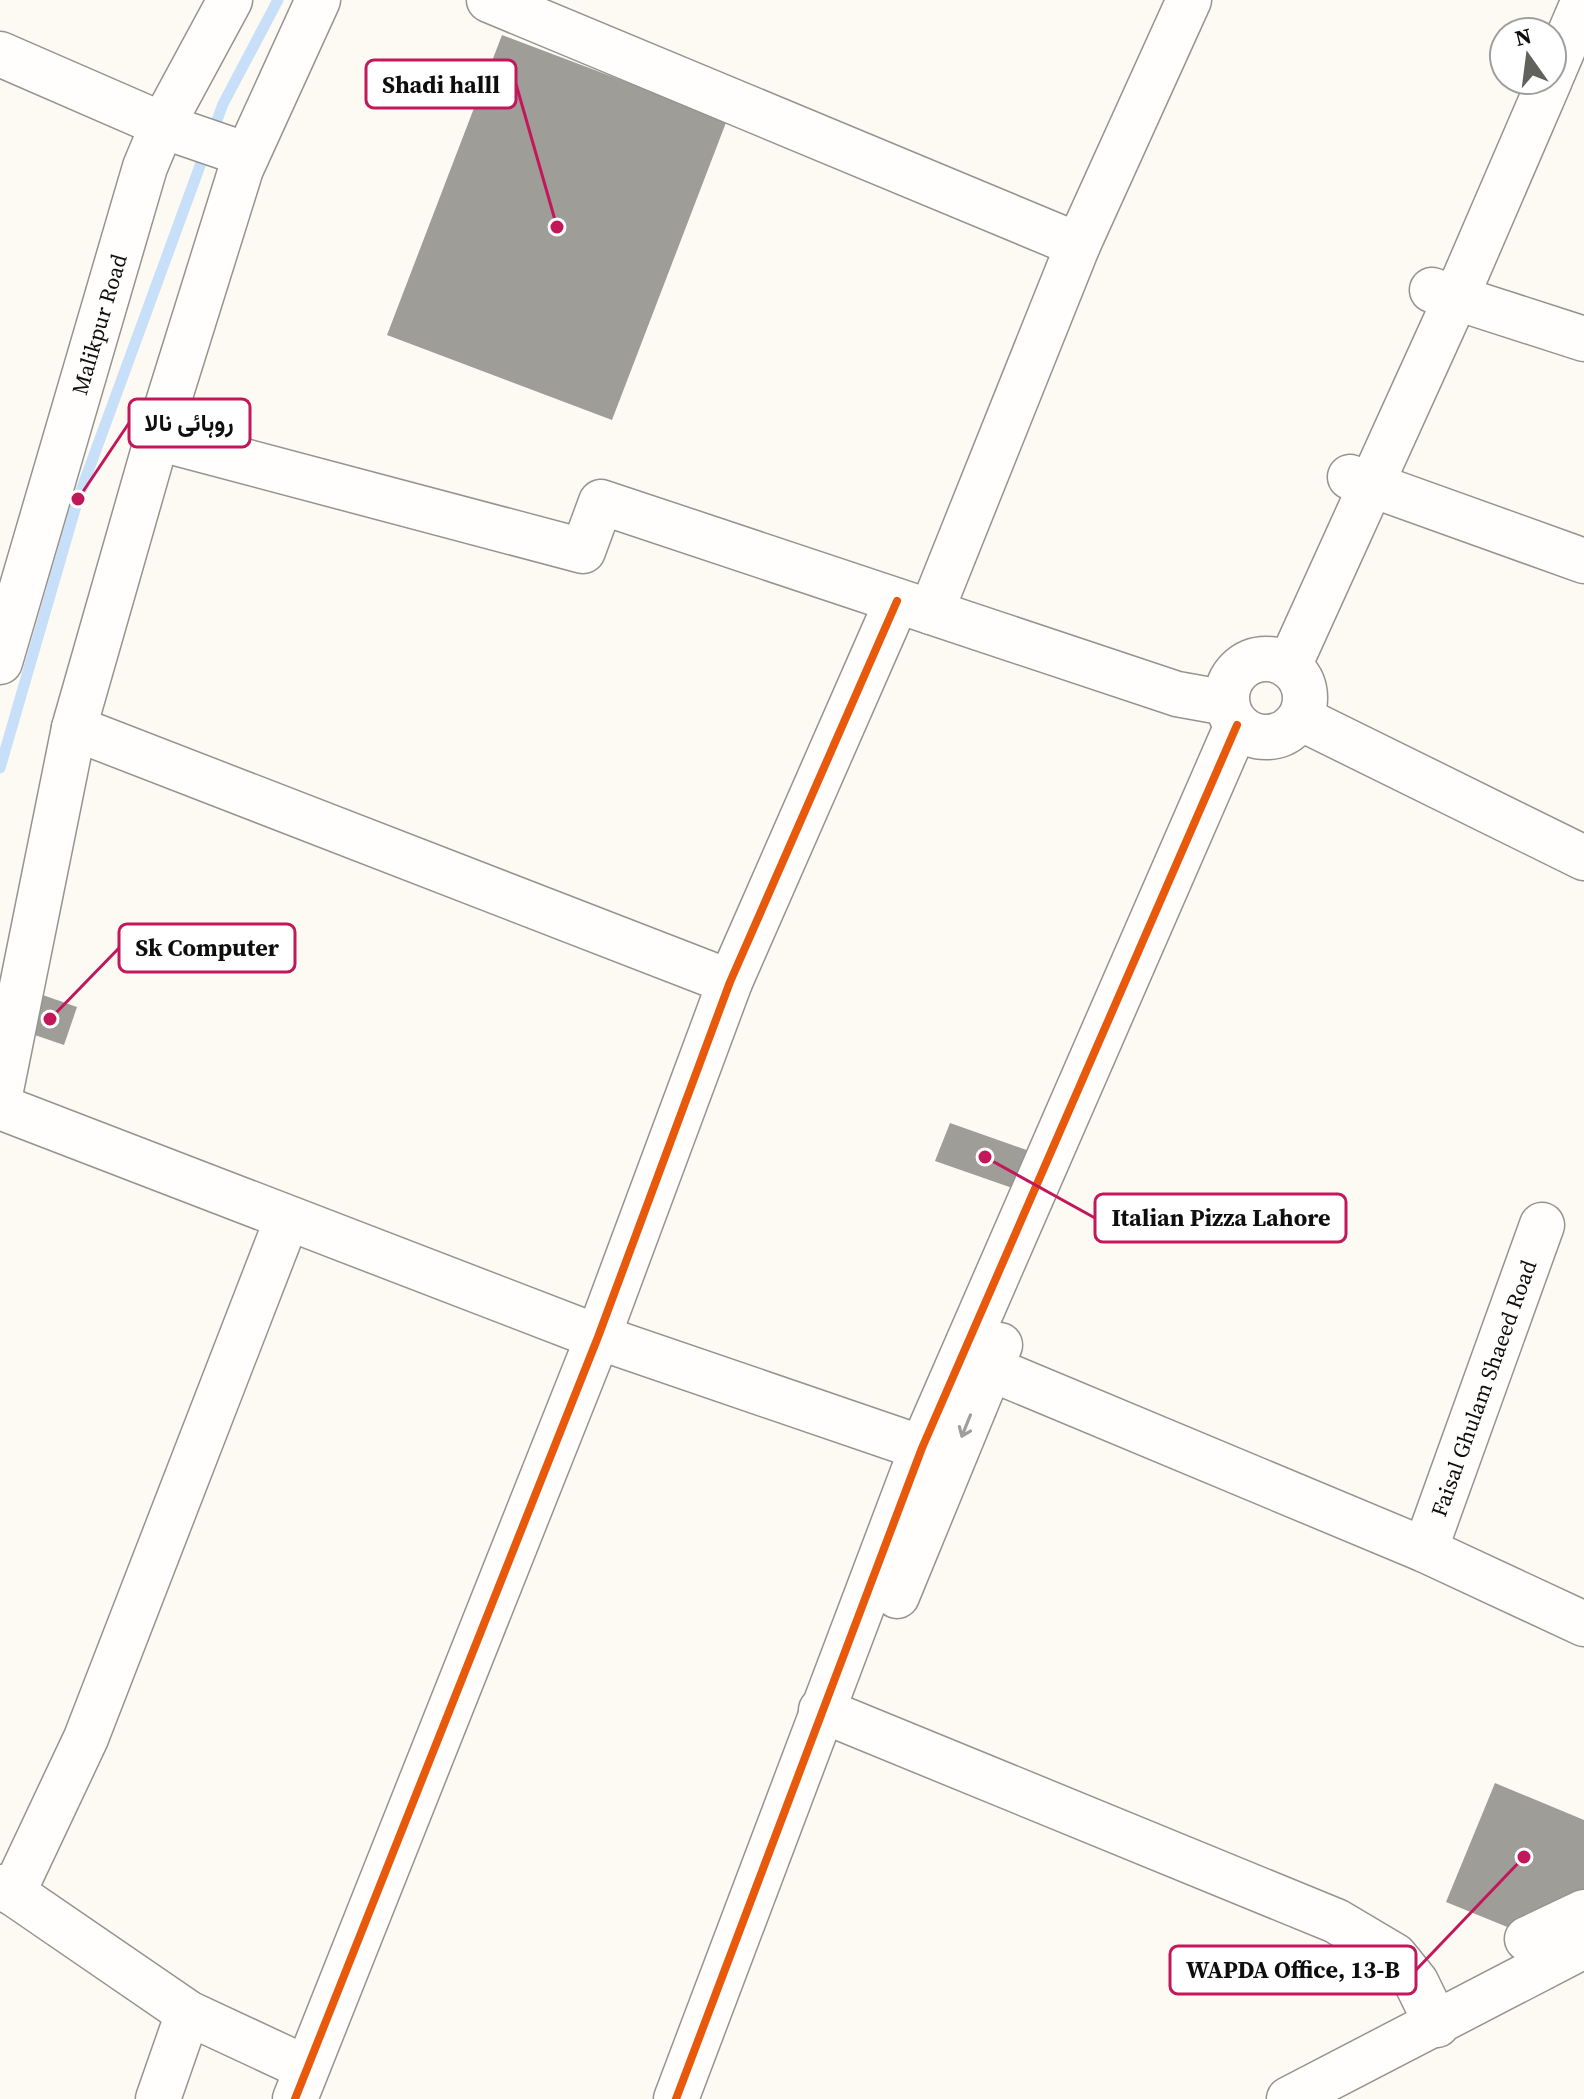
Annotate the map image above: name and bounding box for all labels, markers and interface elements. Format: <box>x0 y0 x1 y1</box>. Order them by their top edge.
north arrow <box>1488 16 1568 96</box>
text: N <box>1512 20 1535 53</box>
callout: Shadi halll <box>366 60 516 108</box>
text: Shadi halll <box>382 68 500 101</box>
street label: Malikpur Road <box>64 250 134 398</box>
callout: روہائی نالا <box>129 399 250 447</box>
text: روہائی نالا <box>144 406 234 439</box>
callout: Sk Computer <box>119 924 295 972</box>
text: Sk Computer <box>135 931 280 964</box>
callout: Italian Pizza Lahore <box>1095 1194 1346 1242</box>
text: Italian Pizza Lahore <box>1112 1201 1330 1234</box>
street label: Faisal Ghulam Shaeed Road <box>1423 1255 1543 1521</box>
one-way arrow <box>958 1413 972 1437</box>
callout: WAPDA Office, 13-B <box>1170 1946 1416 1994</box>
text: WAPDA Office, 13-B <box>1186 1953 1400 1986</box>

